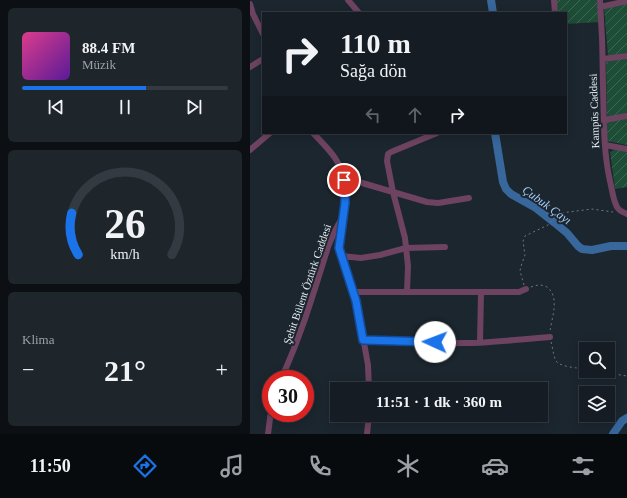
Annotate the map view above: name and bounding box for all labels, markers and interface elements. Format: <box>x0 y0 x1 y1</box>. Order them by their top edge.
icon: right <box>274 28 326 80</box>
text: 110 m <box>340 28 411 59</box>
text: 88.4 FM <box>82 40 135 56</box>
text: Müzik <box>82 57 116 72</box>
text: Sağa dön <box>340 61 407 81</box>
street label: Kampüs Caddesi <box>587 73 601 149</box>
icon: previous <box>45 96 67 118</box>
icon: pause <box>114 96 136 118</box>
icon: next <box>183 96 205 118</box>
icon: left <box>362 104 384 126</box>
icon: ahead <box>404 104 426 126</box>
icon: right <box>446 104 468 126</box>
pin <box>327 163 361 197</box>
icon: arrive <box>333 169 355 191</box>
water label: Çubuk Çayı <box>520 183 574 227</box>
text: 26 <box>104 201 146 247</box>
street label: Şehit Bülent Öztürk Caddesi <box>281 222 333 346</box>
text: km/h <box>110 246 140 262</box>
position arrow <box>414 321 456 363</box>
text: Klima <box>22 332 55 347</box>
map controls <box>579 342 615 422</box>
button: search <box>579 342 615 378</box>
text: 21° <box>104 354 146 387</box>
text: − <box>22 357 34 382</box>
text: + <box>216 357 228 382</box>
speed limit sign: 30 <box>262 370 314 422</box>
button: layers <box>579 386 615 422</box>
text: 11:51 · 1 dk · 360 m <box>376 394 502 410</box>
icon: directions <box>131 452 159 480</box>
icon: music <box>218 452 246 480</box>
icon: phone <box>306 452 334 480</box>
icon: climate <box>394 452 422 480</box>
icon: car <box>481 452 509 480</box>
icon: filters <box>569 452 597 480</box>
text: 11:50 <box>30 456 71 476</box>

